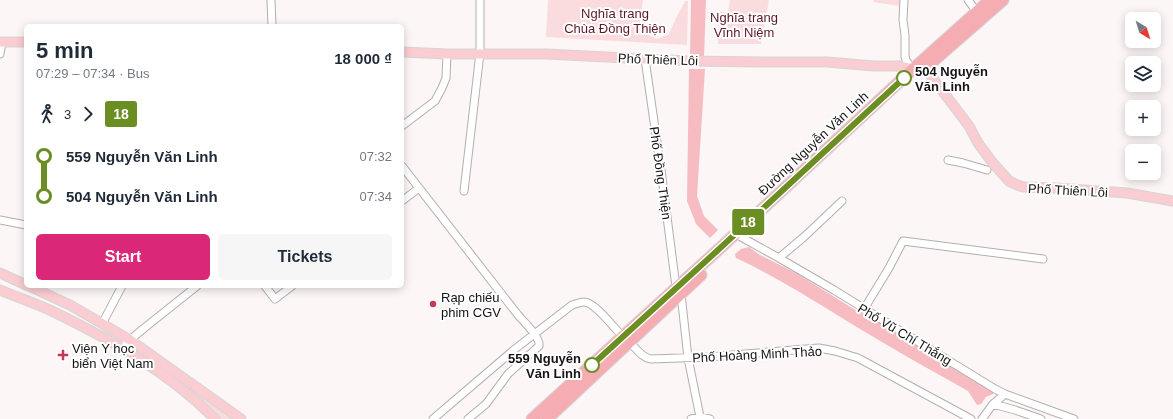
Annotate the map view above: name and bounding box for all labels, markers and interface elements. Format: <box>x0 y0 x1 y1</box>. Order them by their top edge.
park label: Nghĩa trang Chùa Đồng Thiện <box>564 6 666 36</box>
park label: Nghĩa trang Vĩnh Niệm <box>710 10 778 40</box>
north arrow <box>1125 12 1161 48</box>
map controls <box>1125 12 1161 180</box>
text: 5 min <box>36 38 93 63</box>
text: 18 000 ₫ <box>334 50 392 67</box>
street label: Phố Thiên Lôi <box>618 51 698 68</box>
button: layers <box>1125 56 1161 92</box>
place label: 504 Nguyễn Văn Linh <box>915 64 988 94</box>
text: 07:29 – 07:34 · Bus <box>36 66 149 81</box>
marker: 504 Nguyễn Văn Linh <box>896 70 912 86</box>
street label: Đường Nguyễn Văn Linh <box>755 89 871 198</box>
button: + <box>1125 100 1161 136</box>
icon: walk <box>36 103 58 125</box>
icon: forward <box>77 103 99 125</box>
text: 18 <box>113 106 129 122</box>
text: 3 <box>64 107 71 122</box>
street label: Phố Đồng Thiện <box>647 126 674 221</box>
button: − <box>1125 144 1161 180</box>
text: 559 Nguyễn Văn Linh <box>66 148 218 165</box>
text: 07:32 <box>359 149 392 164</box>
street label: Phố Thiên Lôi <box>1028 181 1108 200</box>
text: 504 Nguyễn Văn Linh <box>66 188 218 205</box>
text: 07:34 <box>359 189 392 204</box>
line badge: 18 <box>730 209 766 235</box>
text: 18 <box>740 214 756 230</box>
button: Start <box>36 234 210 280</box>
button: Tickets <box>218 234 392 280</box>
place label: Rạp chiếu phim CGV <box>441 290 501 320</box>
marker: Rạp chiếu phim CGV <box>428 299 438 309</box>
street label: Phố Vũ Chí Thắng <box>855 301 954 368</box>
place label: Viện Y học biển Việt Nam <box>72 341 153 371</box>
street label: Phố Hoàng Minh Thảo <box>692 344 822 365</box>
marker: Viện Y học biển Việt Nam <box>57 349 69 361</box>
place label: 559 Nguyễn Văn Linh <box>508 351 581 381</box>
marker: 559 Nguyễn Văn Linh <box>584 357 600 373</box>

